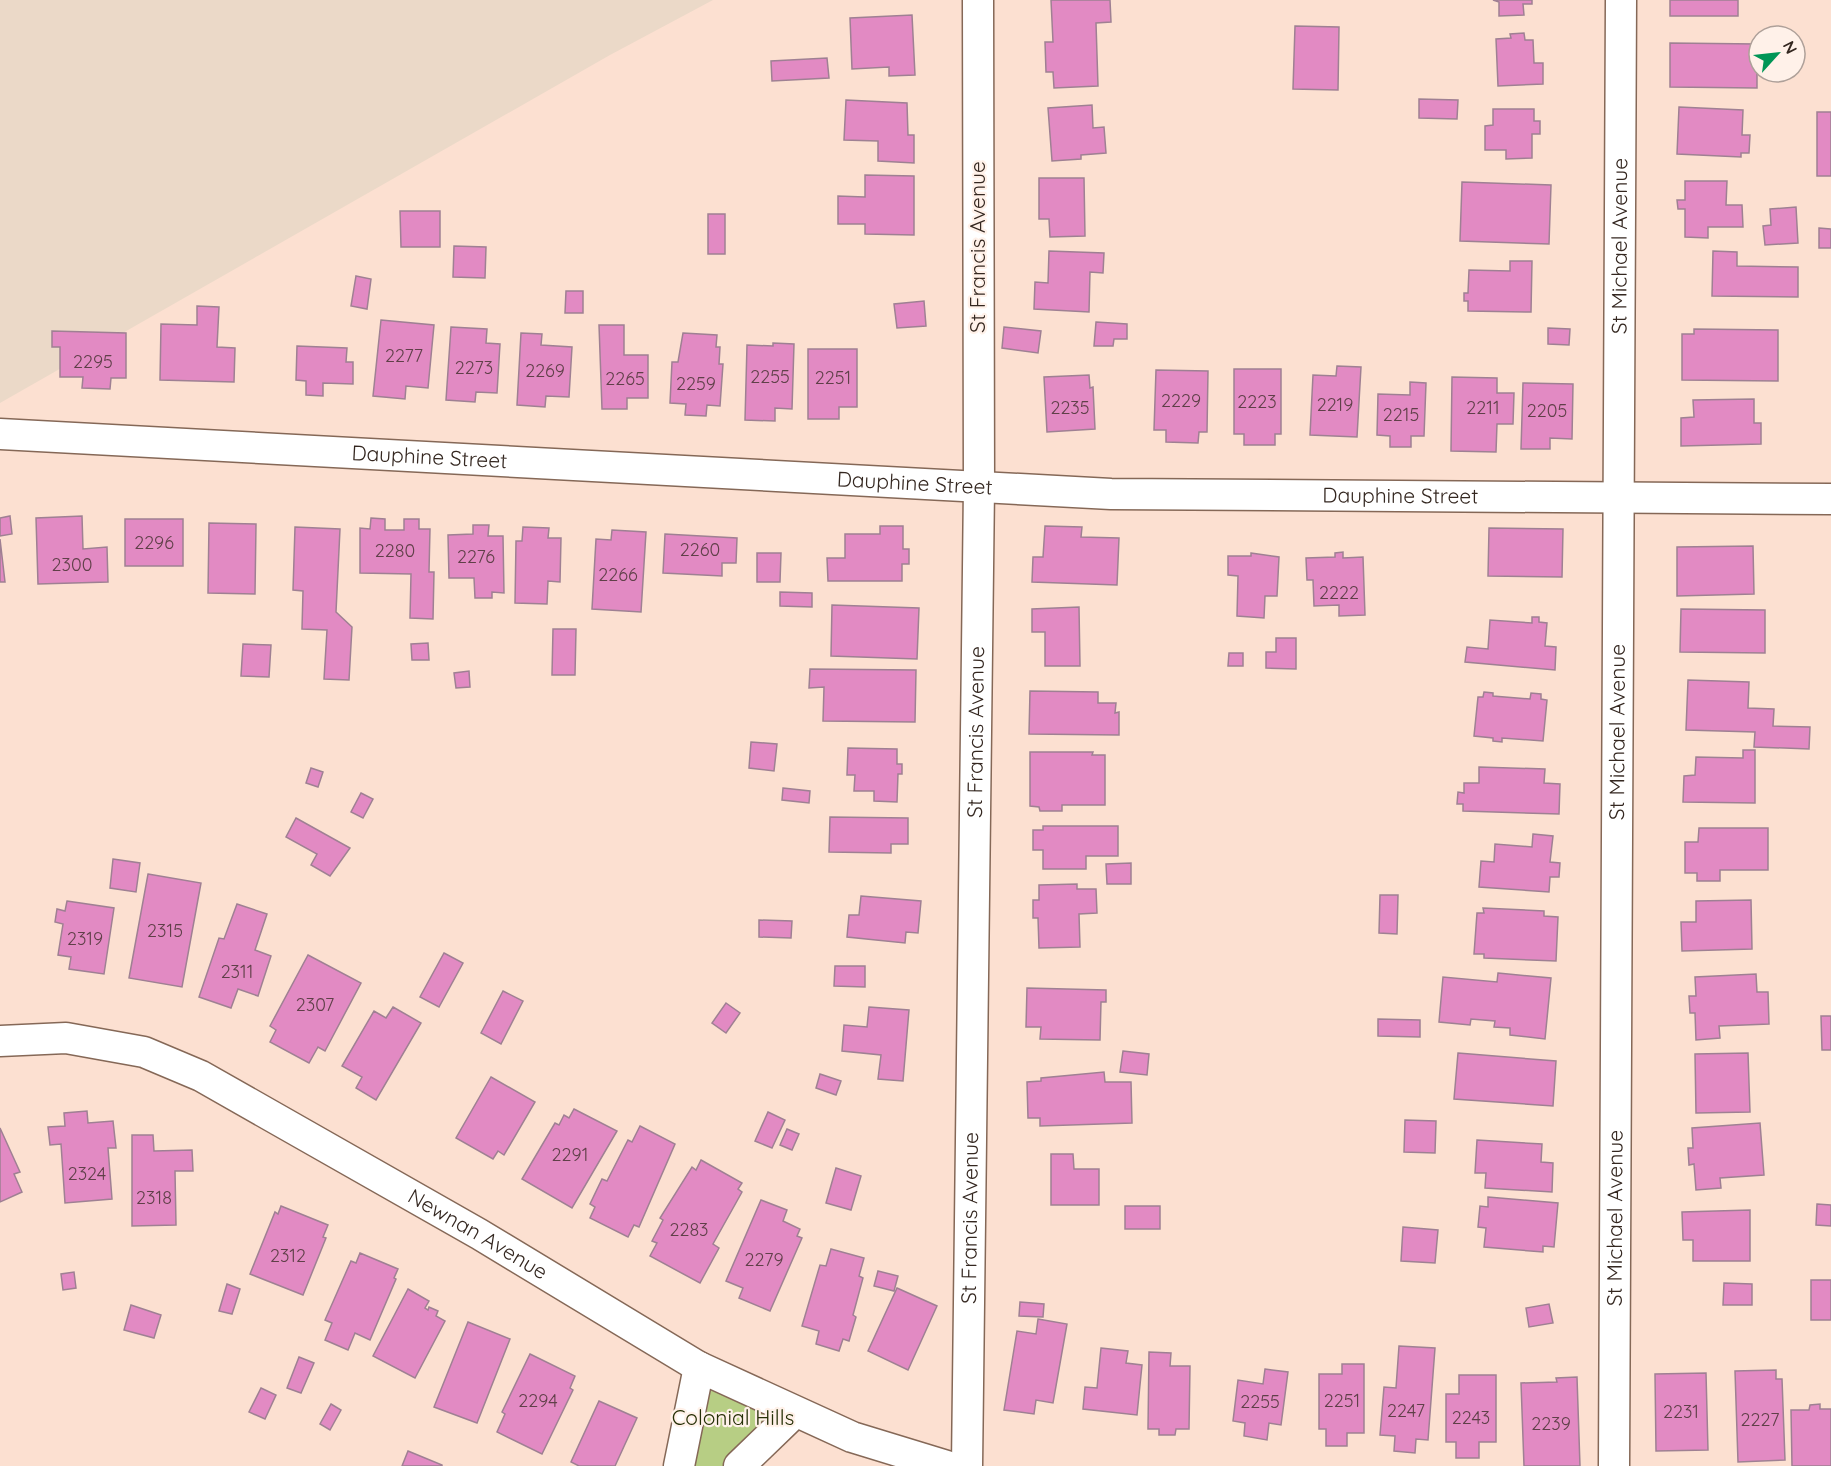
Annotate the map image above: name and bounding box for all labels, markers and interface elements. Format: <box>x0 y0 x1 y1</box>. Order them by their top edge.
north arrow <box>1747 24 1807 84</box>
text: N <box>1779 37 1802 57</box>
street label: St Michael Avenue <box>1605 158 1632 334</box>
street label: St Francis Avenue <box>964 161 990 333</box>
house number: 2277 <box>385 344 423 367</box>
house number: 2295 <box>73 350 113 373</box>
house number: 2273 <box>455 356 493 379</box>
house number: 2269 <box>525 359 565 382</box>
house number: 2255 <box>750 365 790 388</box>
house number: 2251 <box>815 366 851 389</box>
house number: 2265 <box>605 367 645 390</box>
house number: 2259 <box>676 372 716 395</box>
house number: 2229 <box>1161 389 1201 412</box>
house number: 2223 <box>1237 390 1277 413</box>
house number: 2219 <box>1317 393 1353 416</box>
house number: 2235 <box>1050 396 1090 419</box>
house number: 2211 <box>1466 396 1500 419</box>
house number: 2205 <box>1527 399 1567 422</box>
house number: 2215 <box>1383 403 1419 426</box>
street label: Dauphine Street <box>351 439 508 473</box>
street label: Dauphine Street <box>836 465 993 500</box>
street label: Dauphine Street <box>1322 481 1478 509</box>
house number: 2296 <box>134 531 174 554</box>
house number: 2260 <box>680 538 720 561</box>
house number: 2280 <box>375 539 415 562</box>
house number: 2276 <box>457 545 495 568</box>
house number: 2300 <box>52 553 92 576</box>
house number: 2266 <box>598 563 638 586</box>
house number: 2222 <box>1319 581 1359 604</box>
street label: St Michael Avenue <box>1603 644 1630 820</box>
street label: St Francis Avenue <box>961 646 989 818</box>
house number: 2315 <box>147 919 183 942</box>
house number: 2319 <box>67 927 103 950</box>
house number: 2311 <box>221 960 253 983</box>
house number: 2307 <box>296 993 334 1016</box>
street label: St Michael Avenue <box>1601 1130 1628 1306</box>
street label: St Francis Avenue <box>955 1132 983 1304</box>
house number: 2291 <box>552 1143 588 1166</box>
house number: 2324 <box>68 1162 106 1185</box>
street label: Newnan Avenue <box>404 1182 553 1285</box>
house number: 2318 <box>136 1186 172 1209</box>
house number: 2283 <box>669 1218 709 1241</box>
house number: 2312 <box>270 1244 306 1267</box>
house number: 2279 <box>745 1248 783 1271</box>
house number: 2294 <box>518 1389 558 1412</box>
house number: 2251 <box>1324 1389 1360 1412</box>
house number: 2255 <box>1240 1390 1280 1413</box>
house number: 2247 <box>1387 1399 1425 1422</box>
house number: 2231 <box>1663 1400 1699 1423</box>
park label: Colonial Hills <box>672 1404 794 1430</box>
house number: 2243 <box>1452 1406 1490 1429</box>
house number: 2227 <box>1741 1408 1779 1431</box>
house number: 2239 <box>1531 1412 1571 1435</box>

